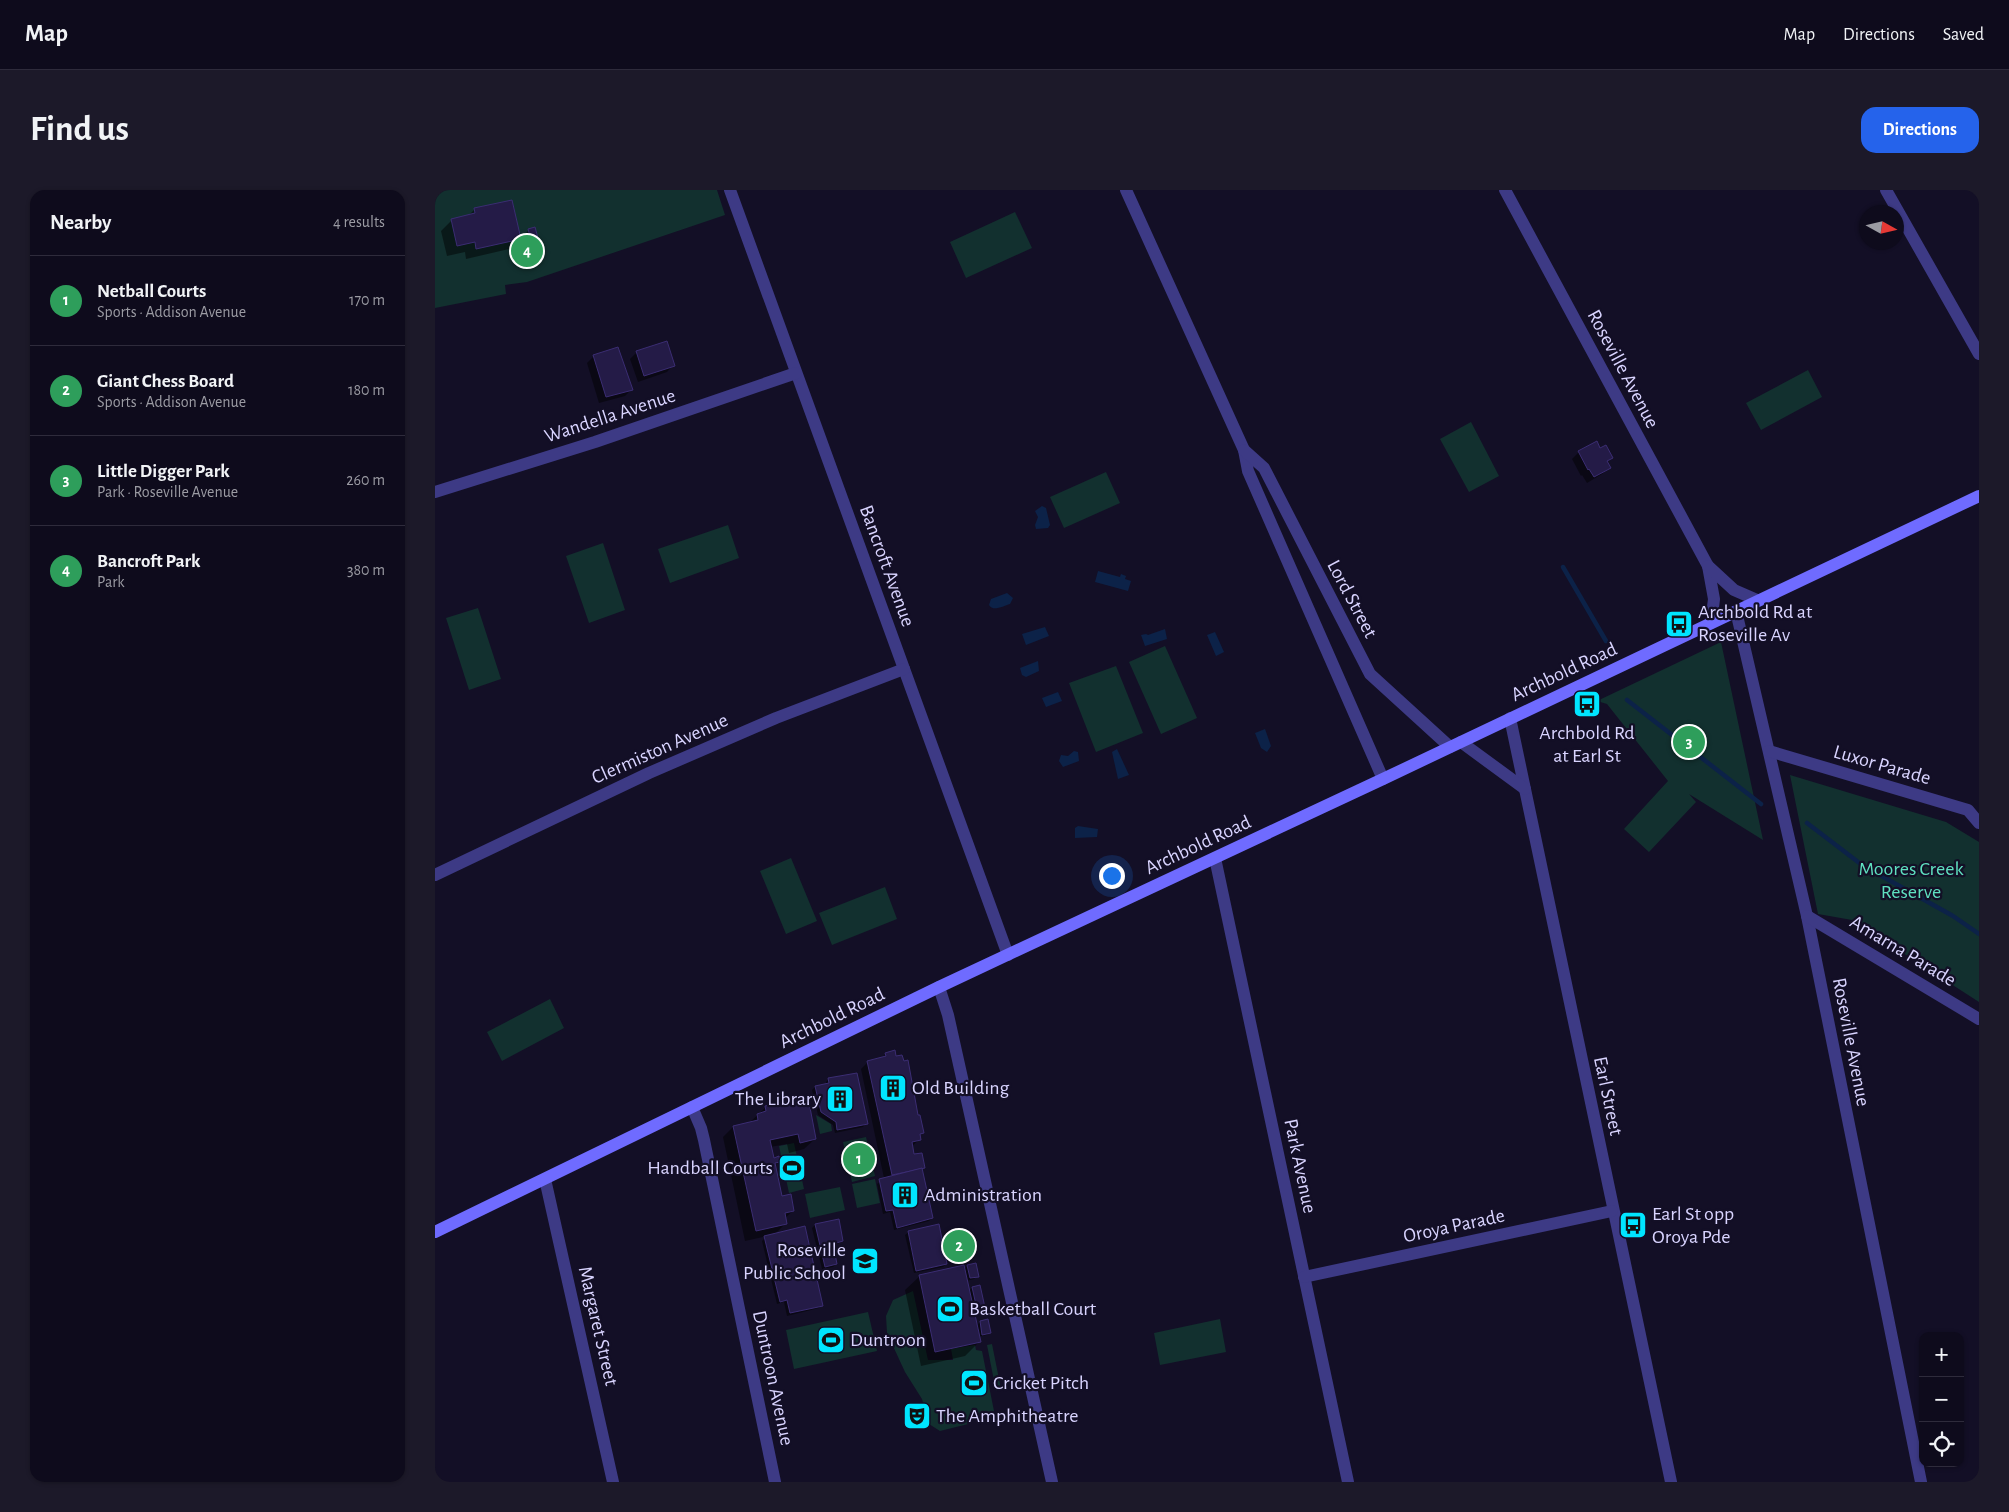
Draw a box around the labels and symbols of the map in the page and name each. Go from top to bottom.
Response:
north arrow [1859,205,1904,250]
pin: 4 [511,232,543,270]
street label: Roseville Avenue [1583,307,1663,431]
street label: Wandella Avenue [542,385,678,447]
street label: Bancroft Avenue [856,503,918,629]
street label: Lord Street [1323,557,1381,642]
place label: Archbold Rd at Roseville Av [1698,602,1813,645]
bus stop icon: Archbold Rd at Roseville Av [1664,609,1694,639]
street label: Archbold Road [1508,639,1620,705]
bus stop icon: Archbold Rd at Earl St [1572,689,1602,719]
street label: Clermiston Avenue [589,710,731,788]
place label: Archbold Rd at Earl St [1539,723,1635,766]
pin: 3 [1673,723,1705,761]
street label: Luxor Parade [1831,742,1933,788]
street label: Archbold Road [1142,812,1254,878]
park label: Moores Creek Reserve [1858,859,1964,902]
your location [1099,863,1125,889]
street label: Amarna Parade [1847,912,1959,990]
street label: Roseville Avenue [1829,976,1873,1108]
street label: Archbold Road [776,984,888,1052]
street label: Earl Street [1590,1055,1626,1138]
building icon: Old Building [878,1073,908,1103]
place label: Old Building [912,1078,1010,1098]
building icon: The Library [825,1084,855,1114]
place label: The Library [735,1089,821,1109]
street label: Park Avenue [1280,1117,1320,1215]
pin: 1 [843,1140,875,1178]
sports icon: Handball Courts [777,1153,807,1183]
place label: Handball Courts [647,1158,773,1178]
building icon: Administration [890,1180,920,1210]
place label: Administration [924,1185,1042,1205]
place label: Earl St opp Oroya Pde [1652,1204,1734,1247]
street label: Oroya Parade [1401,1205,1507,1247]
bus stop icon: Earl St opp Oroya Pde [1618,1210,1648,1240]
pin: 2 [943,1227,975,1265]
place label: Roseville Public School [743,1240,846,1283]
school or university icon: Roseville Public School [850,1246,880,1276]
street label: Margaret Street [575,1264,622,1388]
sports icon: Basketball Court [935,1294,965,1324]
place label: Basketball Court [969,1299,1097,1319]
street label: Duntroon Avenue [749,1309,797,1447]
sports icon: Duntroon [816,1325,846,1355]
place label: Duntroon [850,1330,926,1350]
sports icon: Cricket Pitch [959,1368,989,1398]
place label: Cricket Pitch [993,1373,1089,1393]
theatre icon: The Amphitheatre [902,1401,932,1431]
place label: The Amphitheatre [936,1406,1079,1426]

